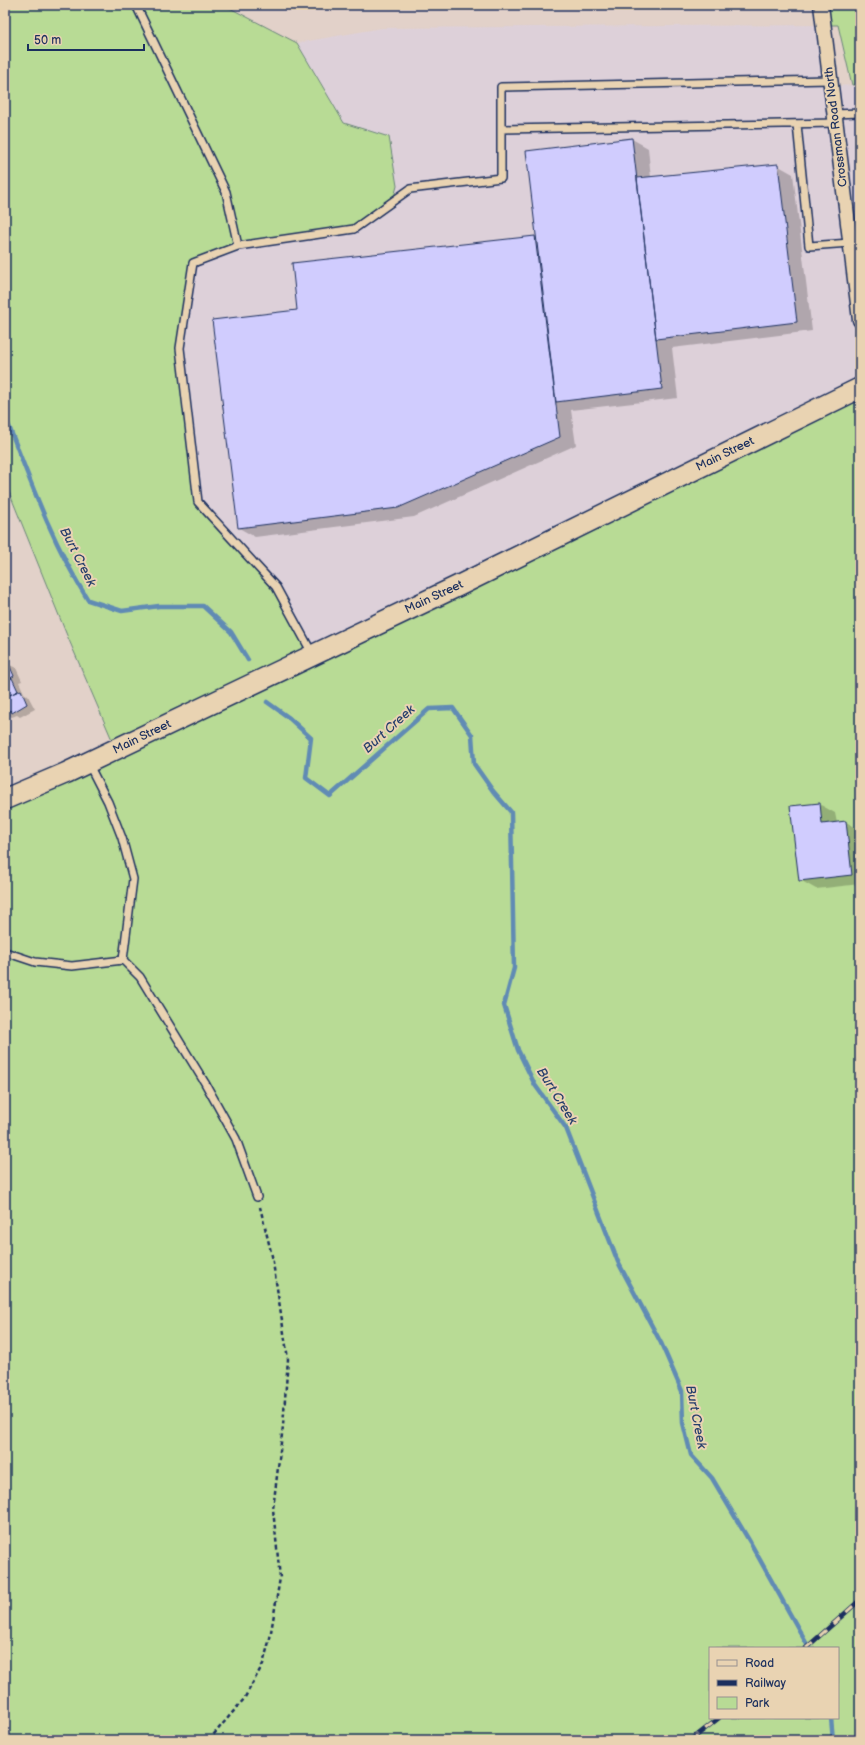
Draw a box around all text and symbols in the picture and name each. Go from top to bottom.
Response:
scale bar [28,26,144,52]
text: 50 m [34,33,61,48]
street label: Crossman Road North [821,66,851,188]
street label: Main Street [694,433,757,474]
water label: Burt Creek [56,525,100,590]
street label: Main Street [402,577,466,617]
water label: Burt Creek [360,701,419,756]
street label: Main Street [111,716,174,757]
water label: Burt Creek [533,1065,581,1128]
water label: Burt Creek [682,1384,710,1451]
legend [709,1647,839,1719]
text: Road [745,1656,774,1671]
text: Railway [745,1676,787,1691]
text: Park [745,1696,769,1711]

